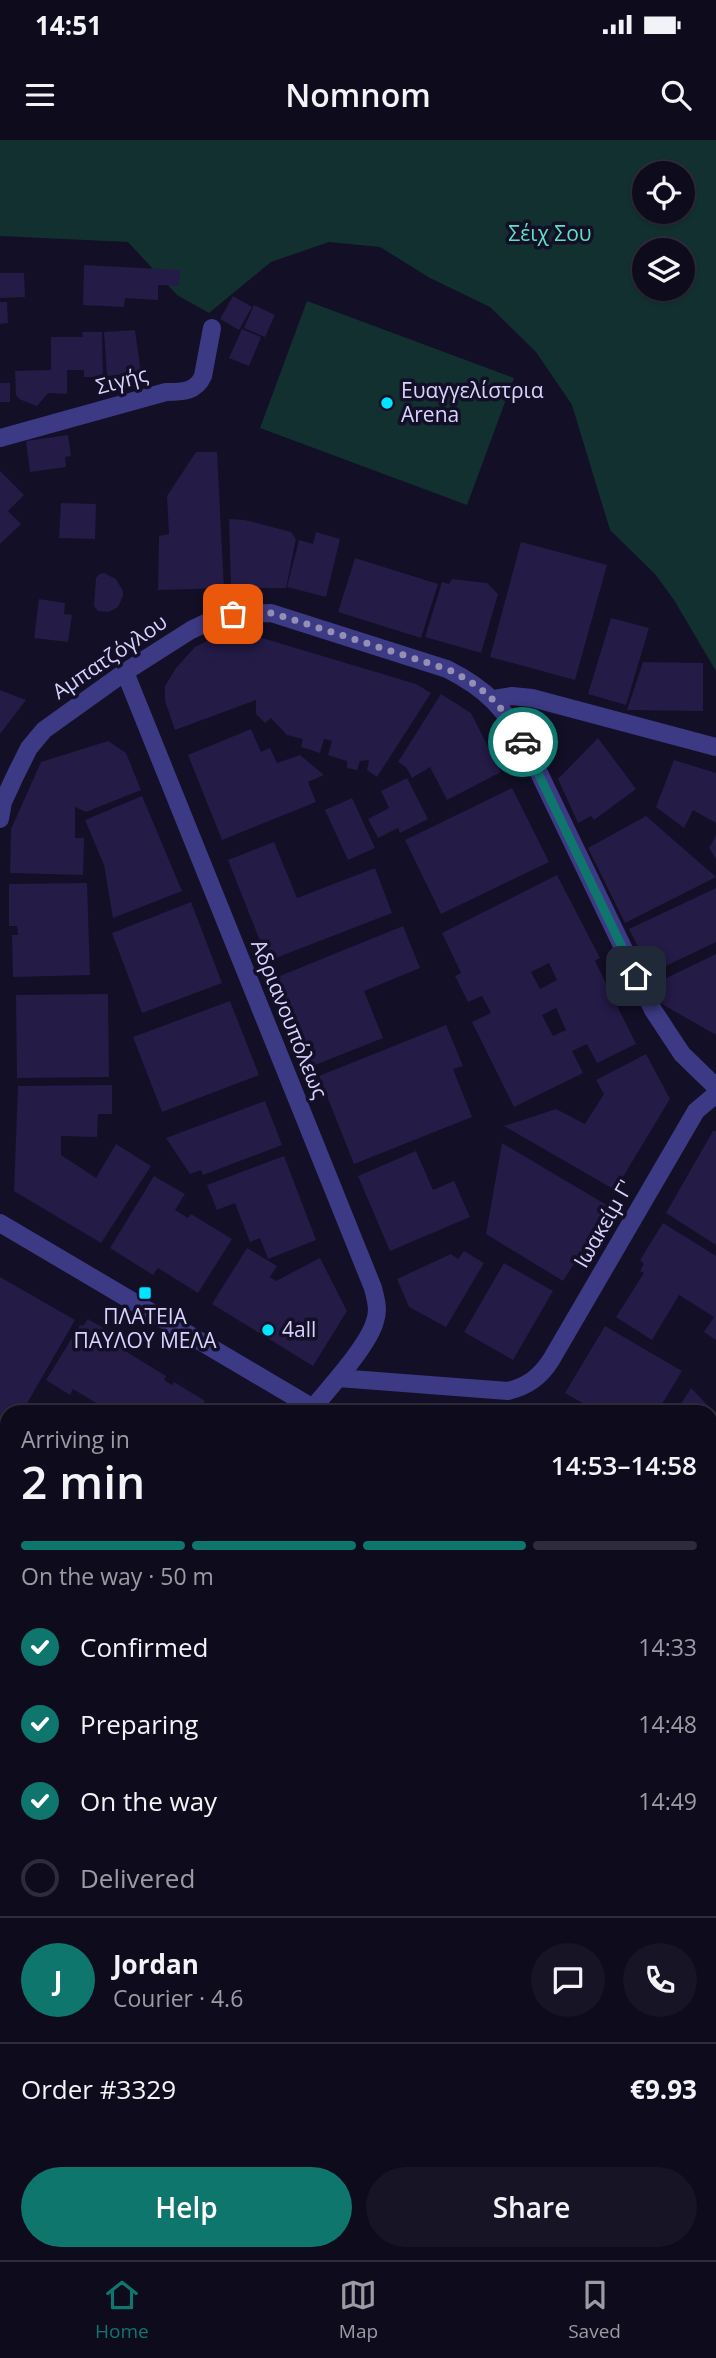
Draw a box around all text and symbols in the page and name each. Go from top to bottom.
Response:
text: 14:51 [35,7,102,43]
text: Nomnom [285,73,431,116]
icon: menu [21,76,59,114]
icon: search [657,76,695,114]
map controls [632,161,695,301]
button: locate [632,161,695,224]
park label: Σέιχ Σου [508,219,592,247]
button: layers [632,238,695,301]
street label: Σιγής [93,360,151,400]
place label: Ευαγγελίστρια Arena [401,376,544,428]
marker: Ευαγγελίστρια Arena [379,395,395,411]
pin [203,584,263,644]
icon: bag [214,595,252,633]
street label: Αμπατζόγλου [47,607,172,705]
courier [488,707,558,777]
icon: car [504,723,542,761]
street label: Αδριανουπόλεως [245,935,335,1102]
pin [606,946,666,1006]
icon: home [617,957,655,995]
street label: Ιωακείμ Γ' [567,1174,640,1273]
marker: ΠΛΑΤΕΙΑ ΠΑΥΛΟΥ ΜΕΛΑ [137,1285,153,1301]
place label: ΠΛΑΤΕΙΑ ΠΑΥΛΟΥ ΜΕΛΑ [73,1302,217,1354]
place label: 4all [282,1315,316,1343]
marker: 4all [260,1322,276,1338]
text: Arriving in [21,1423,130,1455]
text: 14:53–14:58 [551,1447,697,1483]
text: 2 min [21,1450,145,1512]
text: On the way · 50 m [21,1560,214,1592]
icon: check [21,1628,59,1666]
text: Confirmed [80,1629,208,1665]
text: 14:33 [638,1631,697,1663]
icon: check [21,1705,59,1743]
text: Preparing [80,1706,198,1742]
text: 14:48 [638,1708,697,1740]
icon: check [21,1782,59,1820]
text: On the way [80,1783,217,1819]
text: 14:49 [638,1785,697,1817]
text: Delivered [80,1860,195,1896]
button: chat [531,1943,605,2017]
button: phone [623,1943,697,2017]
text: Jordan [113,1946,199,1982]
text: J [54,1962,62,1998]
text: Courier · 4.6 [113,1982,243,2014]
text: Order #3329 [21,2071,176,2107]
text: €9.93 [630,2071,697,2107]
button: Help [21,2167,352,2247]
button: Share [366,2167,697,2247]
tab: Home [95,2276,149,2344]
tab: Map [339,2276,378,2344]
tab: Saved [568,2276,621,2344]

